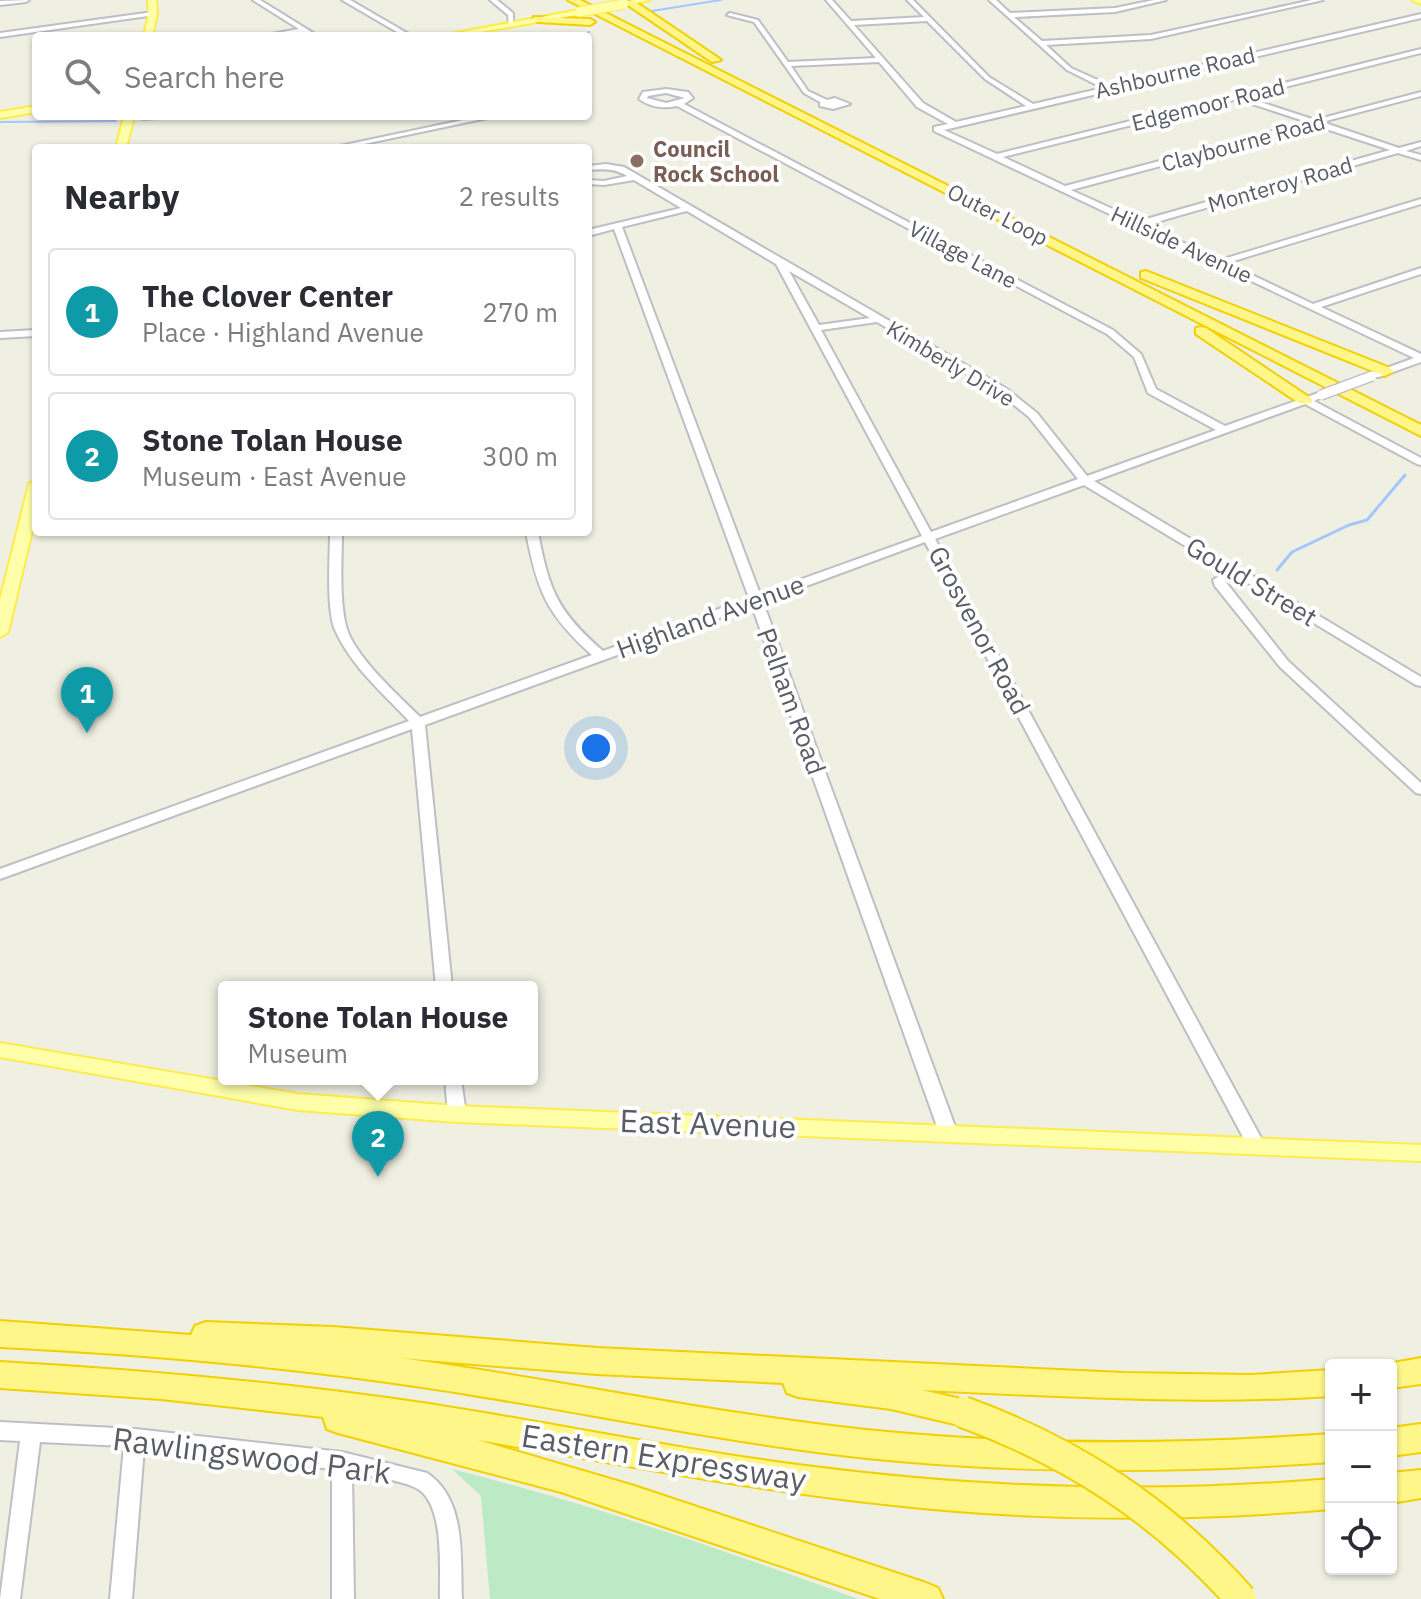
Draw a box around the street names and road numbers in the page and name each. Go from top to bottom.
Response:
street label: Ashbourne Road [1092,40,1258,104]
street label: Edgemoor Road [1129,71,1287,137]
street label: Claybourne Road [1158,106,1328,178]
street label: Monteroy Road [1204,149,1356,219]
street label: Outer Loop [943,176,1053,252]
street label: Hillside Avenue [1107,199,1257,289]
street label: Village Lane [904,213,1022,295]
street label: Kimberly Drive [882,313,1020,413]
street label: Gould Street [1180,529,1324,633]
street label: Grosvenor Road [921,540,1039,720]
street label: Highland Avenue [612,566,808,666]
street label: Pelham Road [750,623,834,779]
street label: East Avenue [619,1099,797,1147]
street label: Eastern Expressway [519,1414,809,1500]
street label: Rawlingswood Park [111,1417,394,1493]

